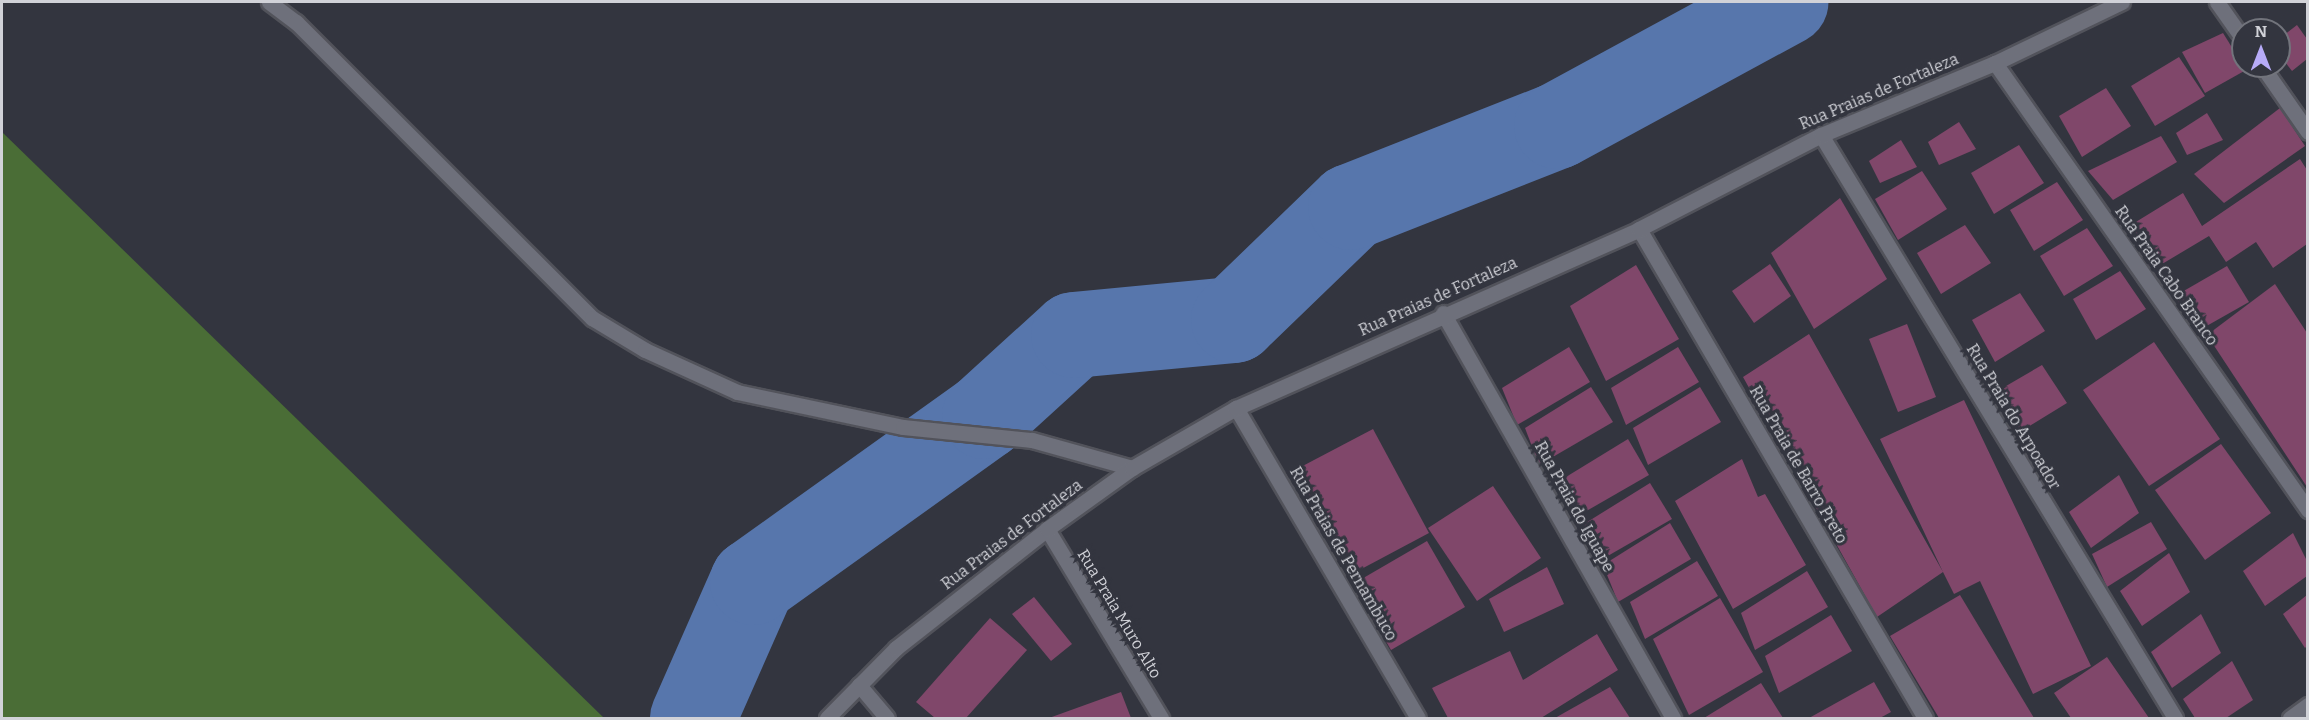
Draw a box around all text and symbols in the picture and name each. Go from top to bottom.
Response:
north arrow [2231,18,2291,78]
text: N [2255,22,2267,41]
street label: Rua Praias de Fortaleza [1796,50,1962,134]
street label: Rua Praia Cabo Branco [2110,202,2222,350]
street label: Rua Praias de Fortaleza [1356,253,1520,341]
street label: Rua Praia do Arpoador [1962,341,2064,493]
street label: Rua Praia de Barro Preto [1745,383,1851,547]
street label: Rua Praia do Iguape [1530,438,1618,576]
street label: Rua Praias de Pernambuco [1285,464,1401,644]
street label: Rua Praias de Fortaleza [938,476,1086,594]
street label: Rua Praia Muro Alto [1073,546,1165,682]

